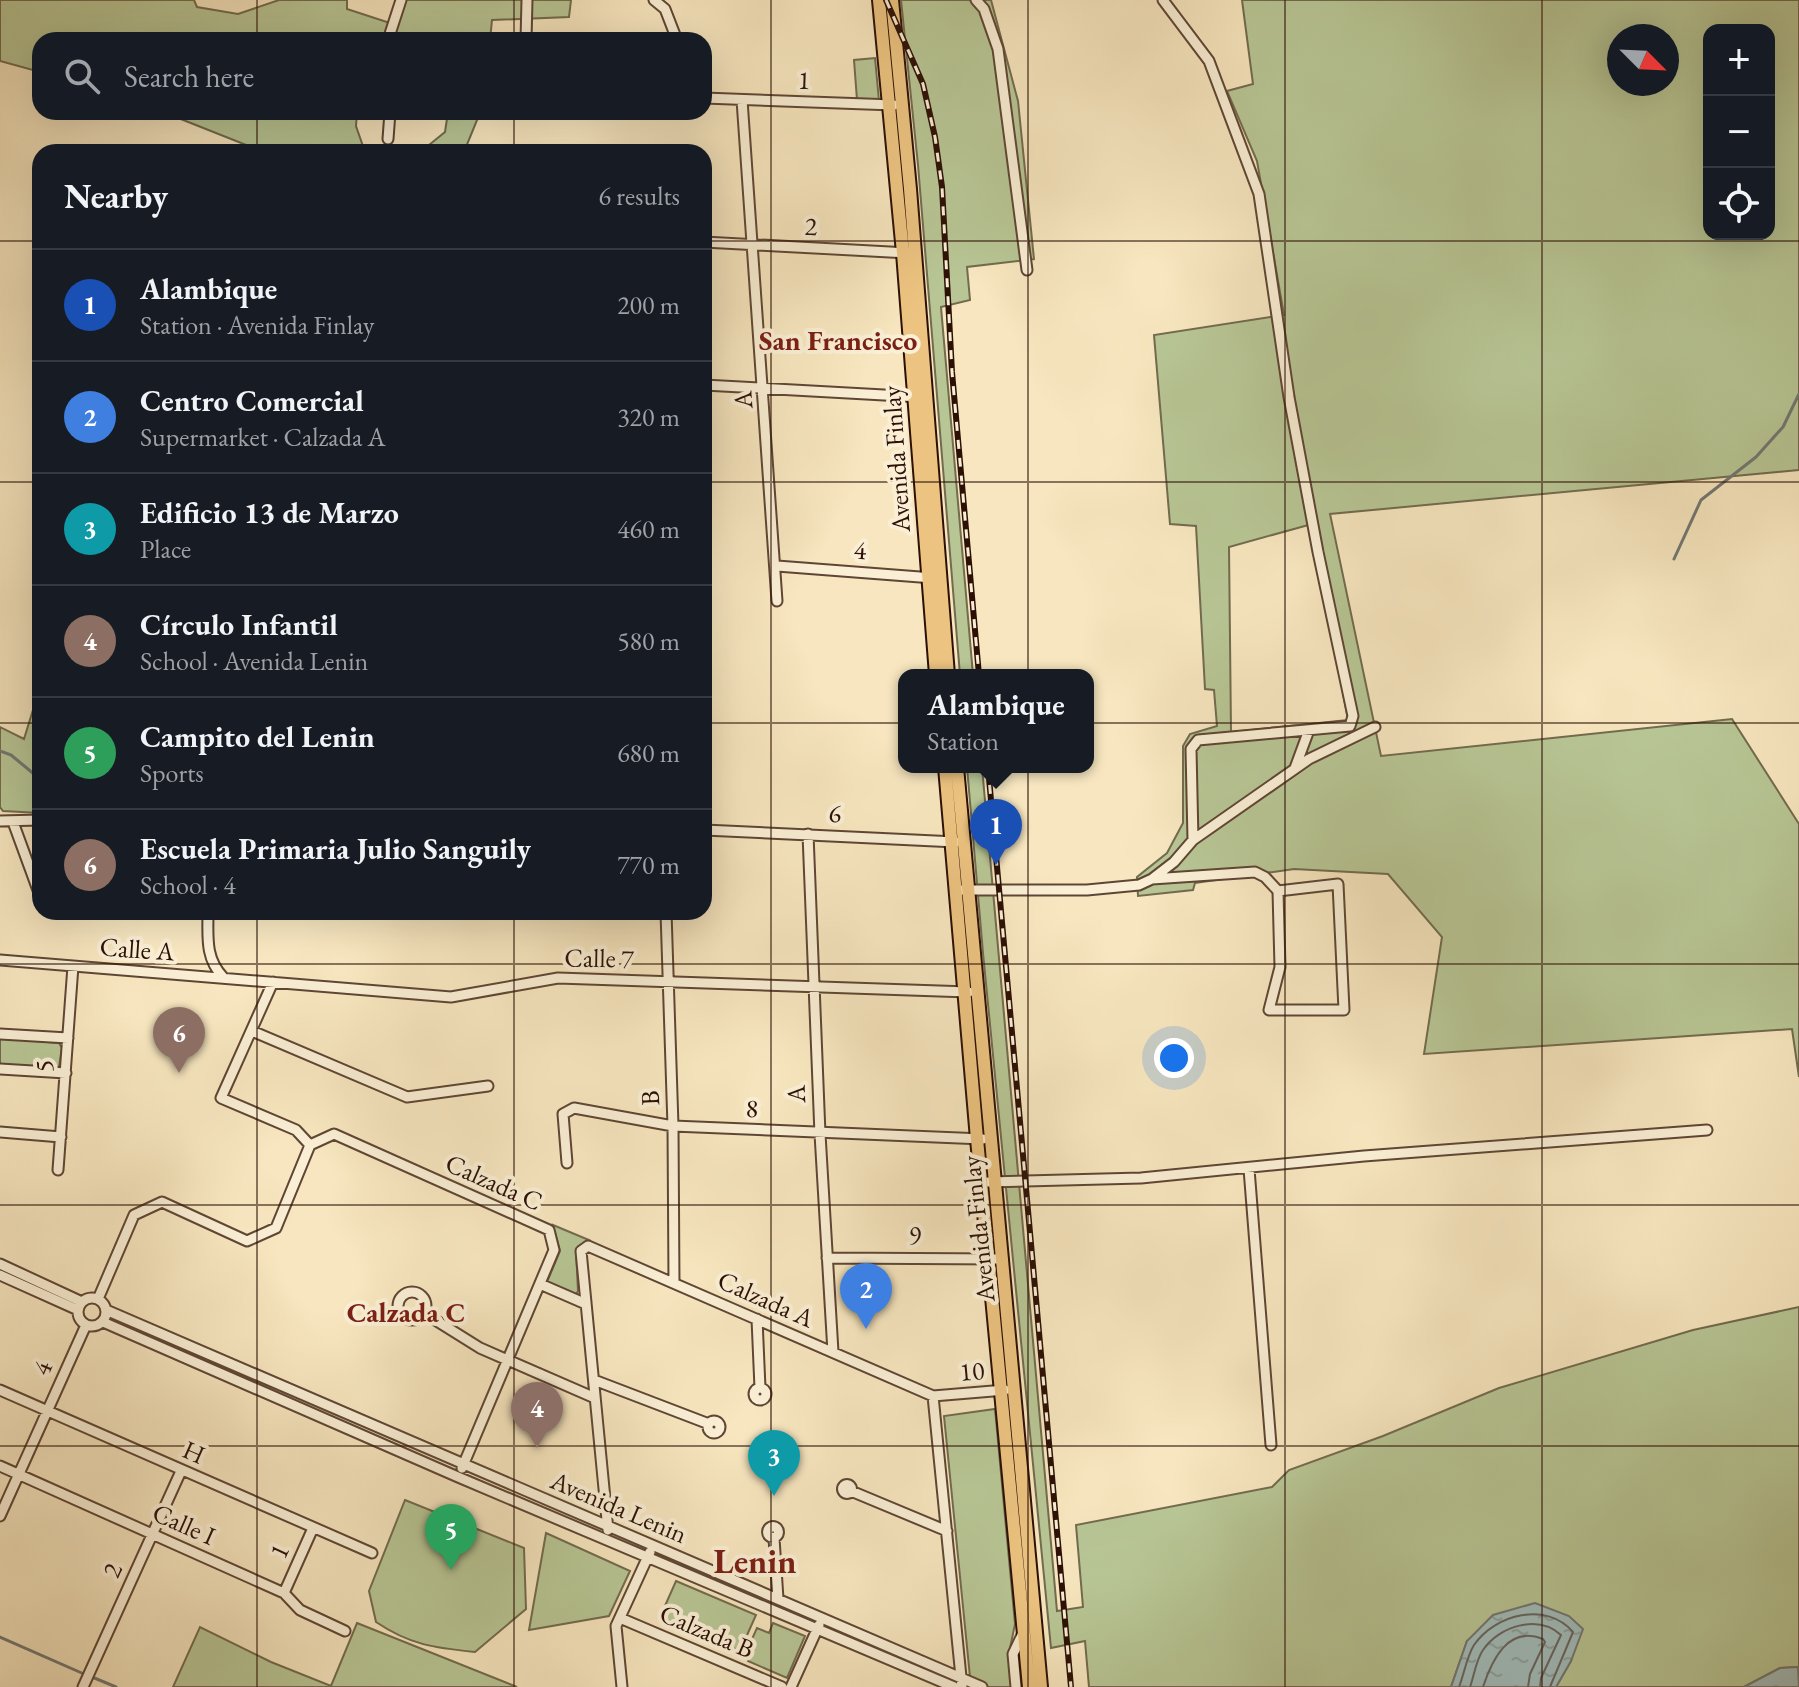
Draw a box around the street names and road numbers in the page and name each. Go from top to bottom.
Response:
street label: 1 [797,63,811,97]
street label: 2 [804,209,819,243]
street label: Avenida Finlay [874,384,918,535]
street label: A [725,389,761,411]
street label: 4 [853,533,868,567]
street label: 6 [828,796,842,830]
street label: Calle A [99,929,176,969]
street label: Calle 7 [564,940,634,976]
street label: 5 [27,1059,61,1073]
street label: A [779,1083,813,1105]
street label: B [633,1090,667,1106]
street label: 8 [745,1091,759,1125]
street label: Calzada C [440,1146,548,1218]
street label: Avenida Finlay [953,1154,1003,1305]
street label: 9 [909,1219,922,1253]
street label: Calzada A [713,1263,820,1336]
street label: 10 [958,1353,986,1389]
street label: 4 [24,1355,60,1381]
street label: H [177,1432,211,1472]
street label: Avenida Lenin [545,1463,693,1551]
street label: Calle I [147,1495,221,1553]
street label: 1 [261,1538,297,1564]
street label: 2 [94,1557,130,1583]
street label: Calzada B [655,1596,759,1666]

